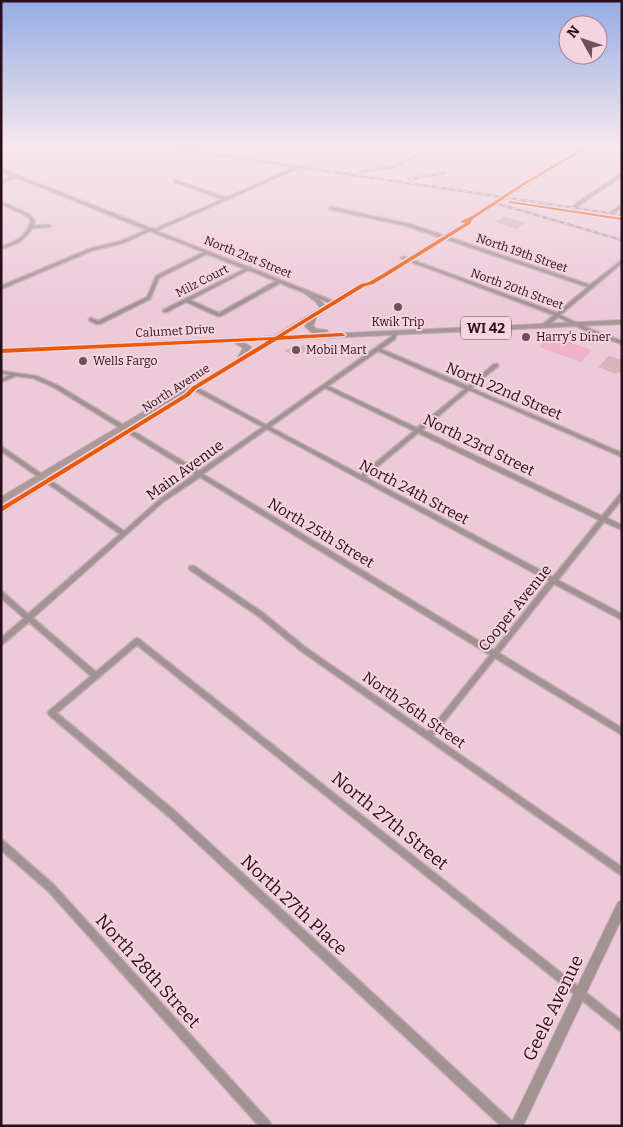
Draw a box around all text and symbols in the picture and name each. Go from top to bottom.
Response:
north arrow [558,15,608,65]
text: N [563,22,584,42]
street label: North 19th Street [475,231,570,275]
street label: North 21st Street [202,233,295,281]
street label: Milz Court [173,261,231,300]
street label: North 20th Street [469,266,566,313]
marker: Kwik Trip [392,301,404,313]
place label: Kwik Trip [371,315,425,329]
road number: WI 42 [461,316,511,339]
street label: Calumet Drive [135,322,215,340]
place label: Harry's Diner [536,330,611,344]
marker: Harry's Diner [520,331,532,343]
place label: Mobil Mart [306,343,367,357]
marker: Mobil Mart [290,344,302,356]
place label: Wells Fargo [93,354,158,368]
marker: Wells Fargo [77,355,89,367]
street label: North 22nd Street [443,358,565,424]
street label: North Avenue [140,361,212,415]
street label: North 23rd Street [420,410,538,480]
street label: Main Avenue [143,436,227,504]
street label: North 24th Street [356,456,472,529]
street label: North 25th Street [265,494,378,572]
street label: Cooper Avenue [475,561,555,655]
street label: North 26th Street [359,668,469,753]
street label: North 27th Street [327,767,453,875]
street label: North 27th Place [236,850,352,960]
street label: North 28th Street [91,909,205,1033]
street label: Geele Avenue [518,952,588,1064]

